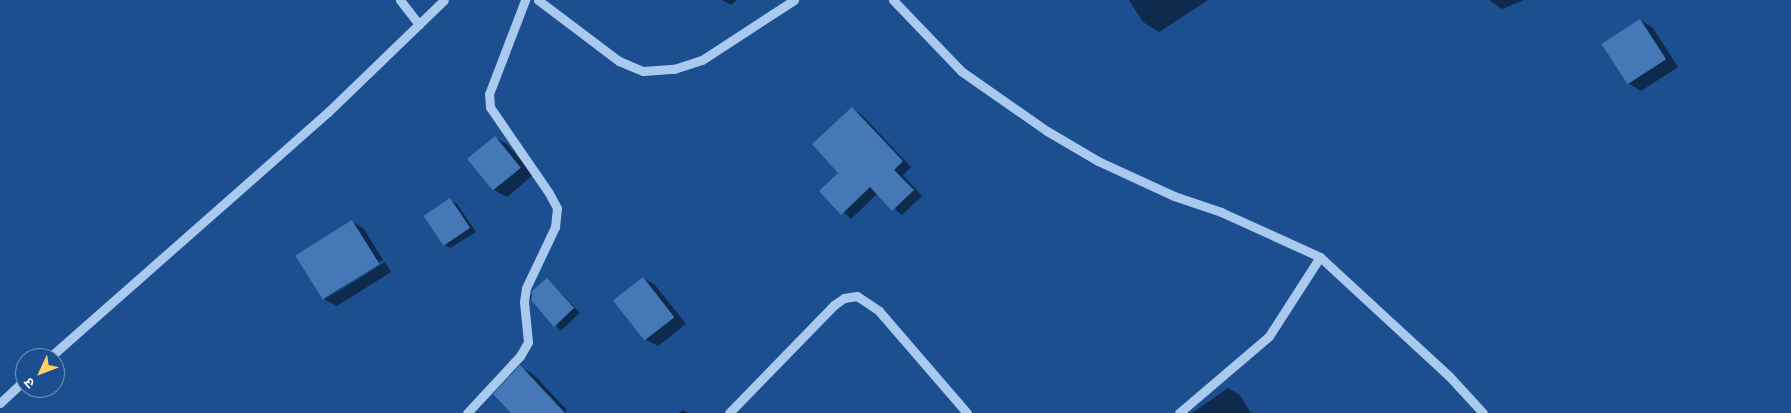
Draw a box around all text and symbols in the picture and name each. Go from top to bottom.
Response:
north arrow [15,348,65,398]
text: उ [20,374,38,392]

